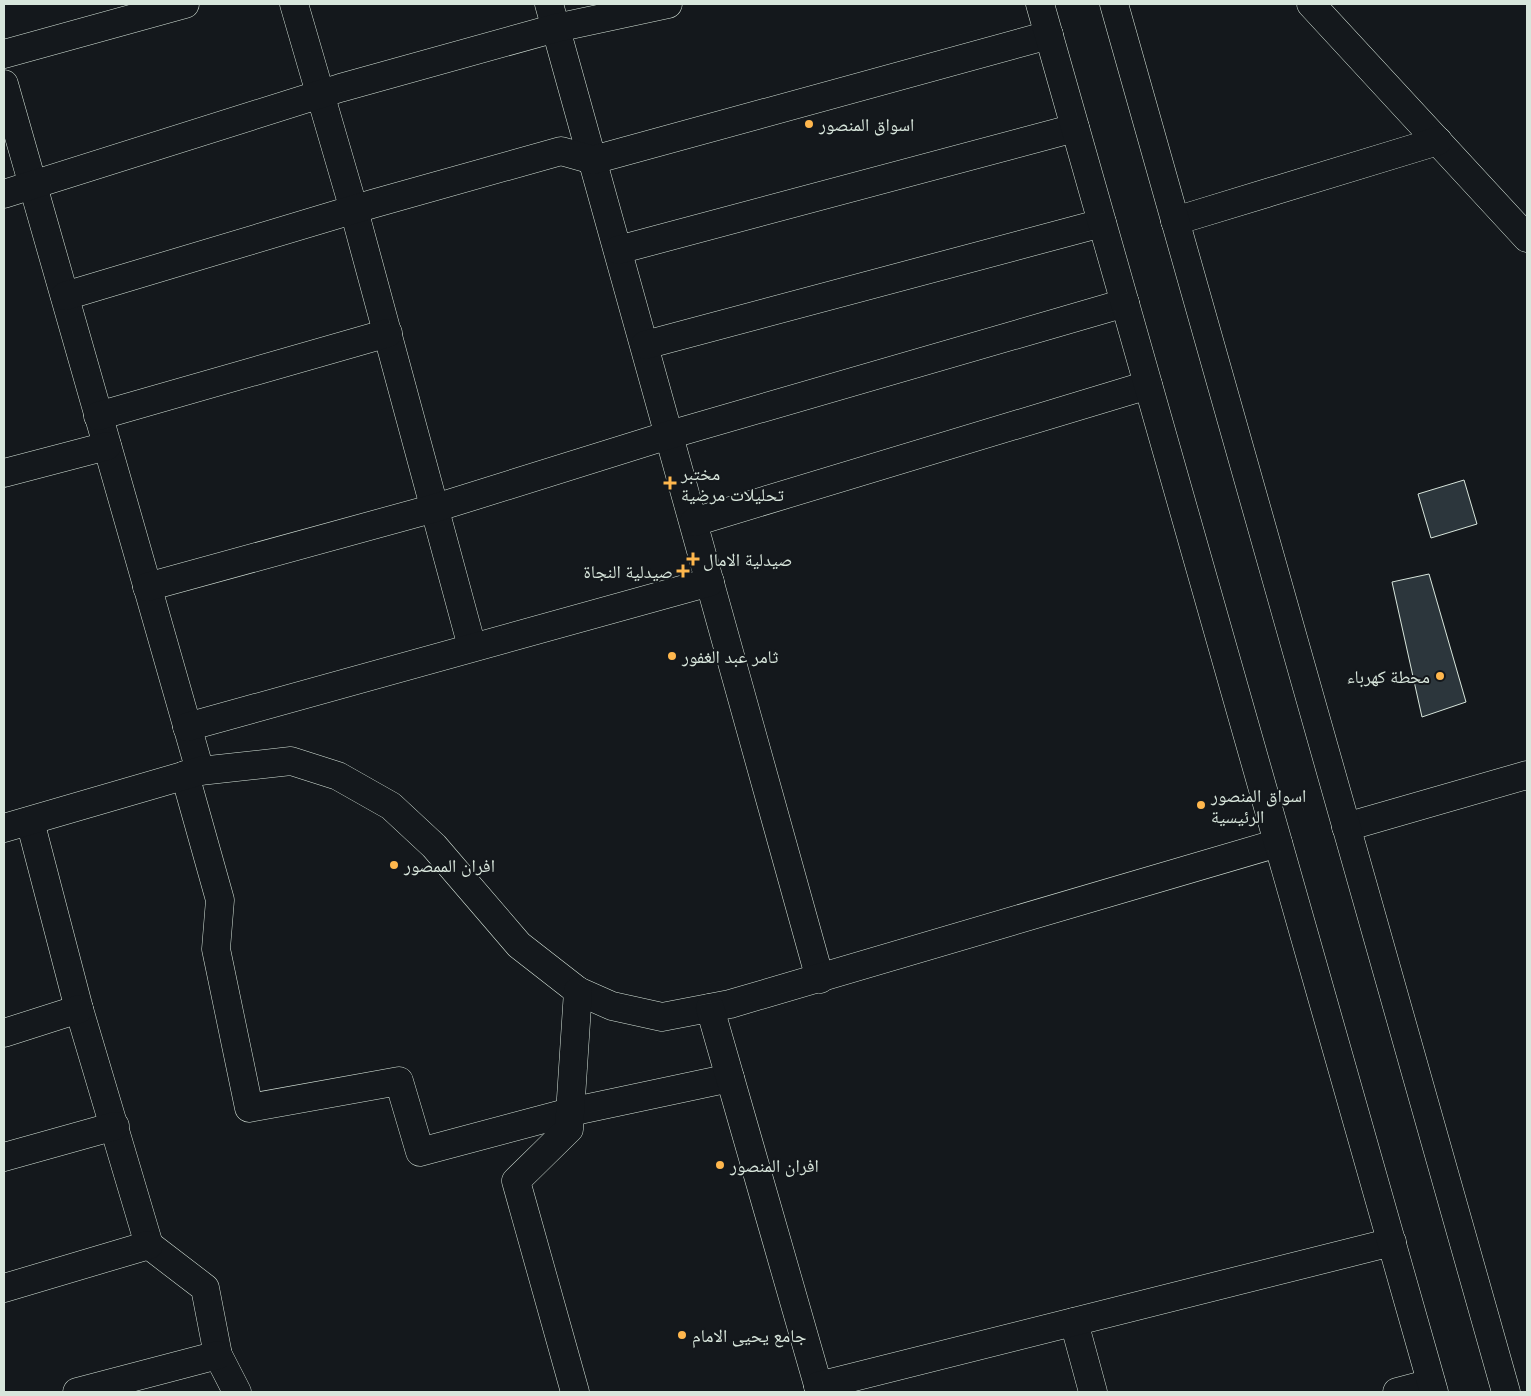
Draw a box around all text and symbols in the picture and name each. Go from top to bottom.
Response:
place label: اسواق المنصور [818,112,914,136]
marker: اسواق المنصور [803,118,815,130]
place label: مختبر تحليلات مرضية [680,461,784,506]
marker: مختبر تحليلات مرضية [663,476,677,490]
place label: صيدلية الامال [703,547,792,571]
marker: صيدلية الامال [687,553,699,565]
place label: صيدلية النجاة [583,559,673,583]
marker: صيدلية النجاة [677,565,689,577]
place label: ثامر عبد الغفور [681,644,778,668]
marker: ثامر عبد الغفور [666,650,678,662]
place label: محطة كهرباء [1347,664,1430,688]
marker: محطة كهرباء [1434,670,1446,682]
place label: اسواق المنصور الرئيسية [1210,783,1306,828]
marker: اسواق المنصور الرئيسية [1195,799,1207,811]
place label: افران الممصور [403,853,495,877]
marker: افران الممصور [388,859,400,871]
place label: افران المنصور [729,1153,819,1177]
marker: افران المنصور [714,1159,726,1171]
place label: جامع يحيى الامام [692,1323,806,1348]
marker: جامع يحيى الامام [676,1329,688,1341]

